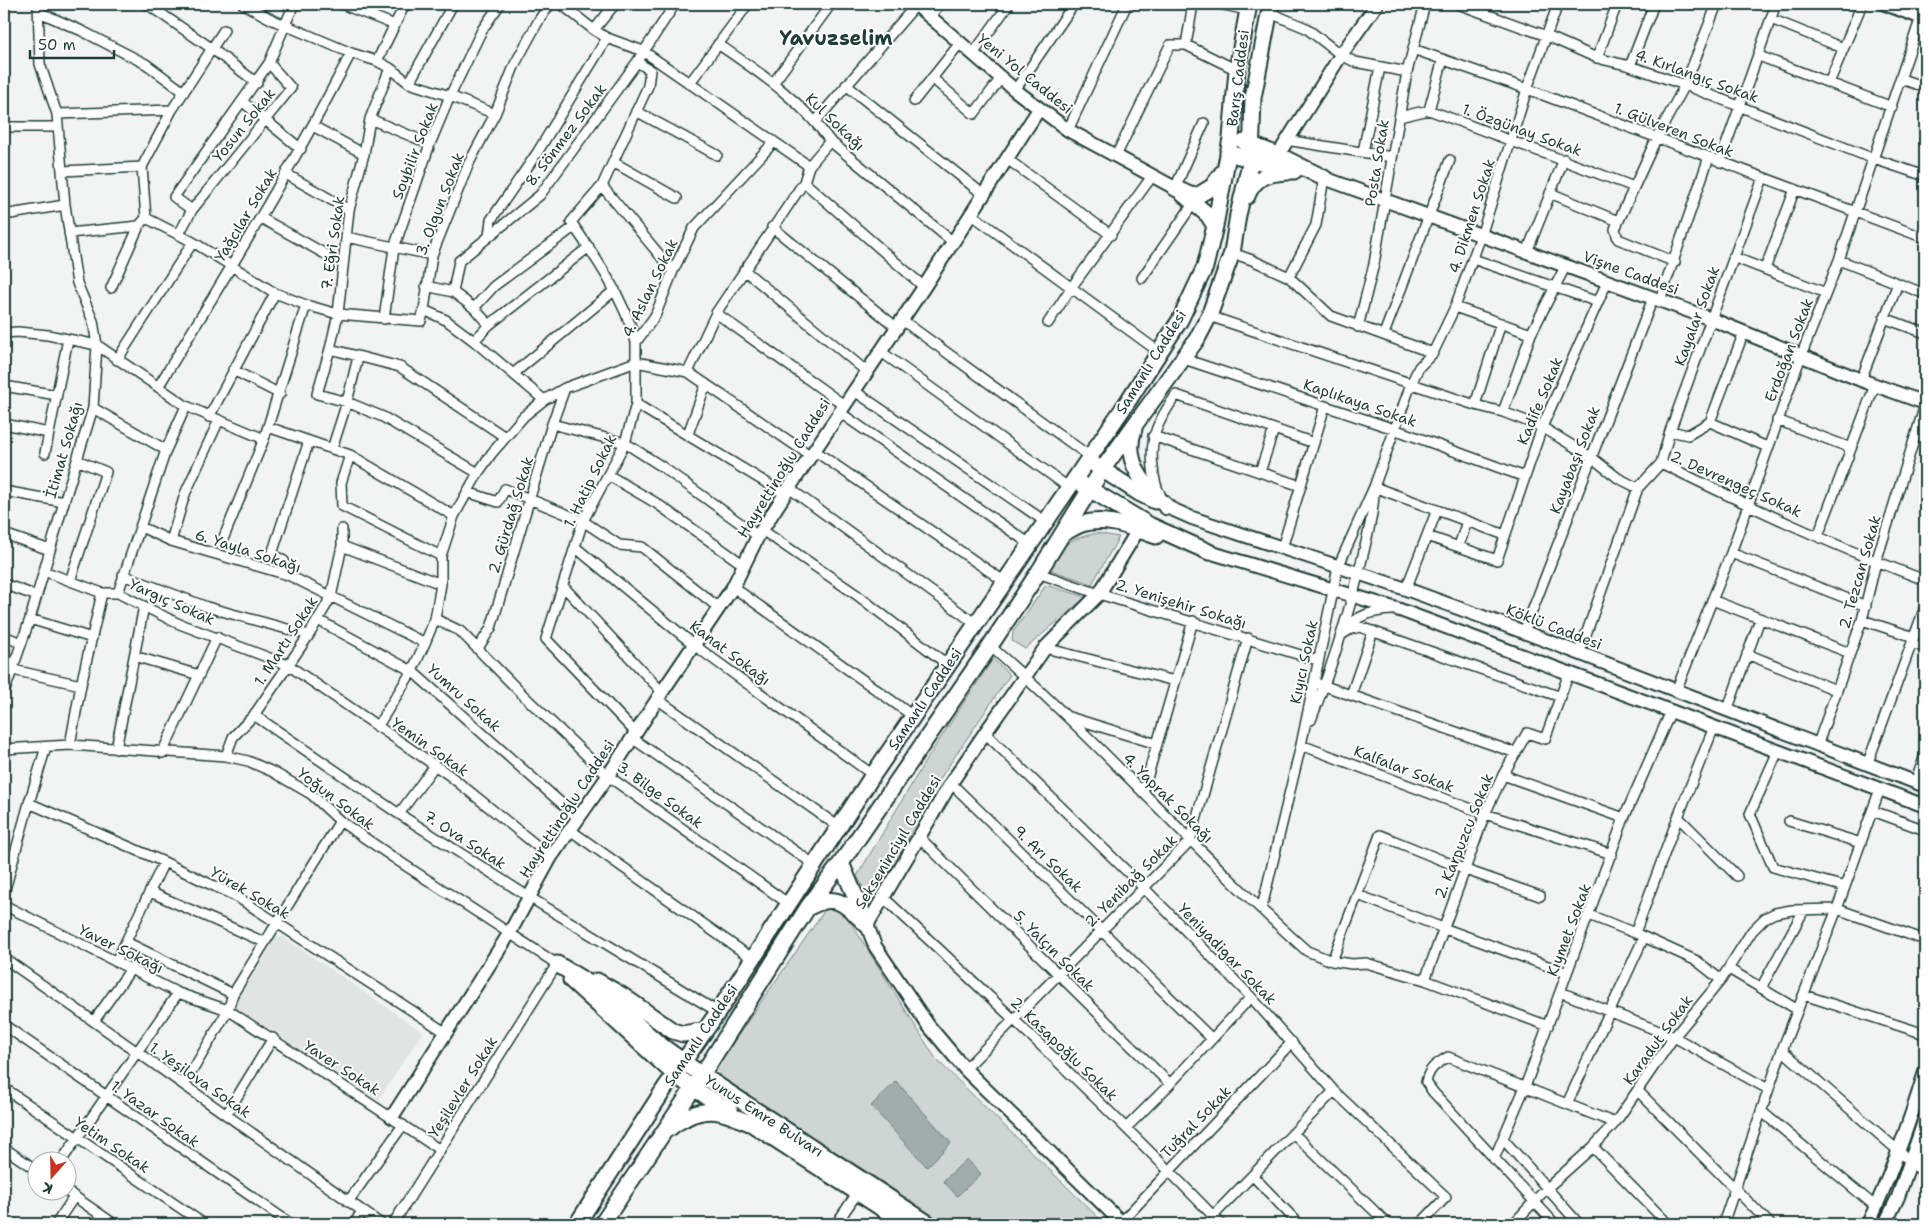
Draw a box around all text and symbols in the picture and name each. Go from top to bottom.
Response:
district label: Yavuzselim [780,25,892,51]
scale bar [30,28,114,60]
street label: Barış Caddesi [1222,28,1254,128]
street label: Yeni Yol Caddesi [973,29,1077,119]
text: 50 m [38,35,76,55]
street label: 4. Kırlangıç Sokak [1632,44,1762,108]
street label: 8. Sönmez Sokak [521,80,611,190]
street label: Yosun Sokak [208,84,280,166]
street label: Kul Sokağı [801,89,869,155]
street label: 1. Gülveren Sokak [1611,98,1737,162]
street label: 1. Özgünay Sokak [1459,99,1585,161]
street label: Soybilir Sokak [387,100,443,202]
street label: Posta Sokak [1360,118,1394,208]
street label: 3. Olgun Sokak [411,149,469,259]
street label: 4. Dikmen Sokak [1444,156,1500,276]
street label: Yağcılar Sokak [210,164,282,266]
street label: 7. Eğri Sokak [316,195,350,291]
street label: 4. Aslan Sokak [617,235,683,341]
street label: Vişne Caddesi [1580,246,1682,300]
street label: Kayalar Sokak [1670,263,1724,369]
street label: Erdoğan Sokak [1760,295,1818,405]
street label: Samanlı Caddesi [1111,306,1191,418]
street label: Kadife Sokak [1512,354,1568,448]
street label: Kaplıkaya Sokak [1301,374,1419,432]
street label: Hayrettinoğlu Caddesi [733,394,835,542]
street label: İtimat Sokağı [41,399,87,501]
street label: Kayabaşı Sokak [1545,403,1605,517]
street label: 1. Hatip Sokak [559,431,621,531]
street label: 2. Devrengeç Sokak [1667,446,1805,522]
street label: 2. Gürdağ Sokak [484,454,538,576]
street label: 2. Tezcan Sokak [1834,513,1886,631]
street label: 6. Yayla Sokağı [192,524,304,578]
street label: Yargıç Sokak [126,574,218,630]
street label: 2. Yenişehir Sokağı [1113,575,1249,633]
street label: 1. Martı Sokak [250,592,322,690]
street label: Köklü Caddesi [1503,600,1605,654]
street label: Kanat Sokağı [686,616,774,690]
street label: Kıyıcı Sokak [1285,618,1323,706]
street label: Samanlı Caddesi [883,644,967,754]
street label: Yumru Sokak [423,660,505,736]
street label: Yemin Sokak [387,713,473,781]
street label: Hayrettinoğlu Caddesi [515,736,619,882]
street label: Kalfalar Sokak [1351,741,1457,797]
street label: 4. Yaprak Sokağı [1118,748,1218,848]
street label: 3. Bilge Sokak [613,757,707,833]
street label: Yoğun Sokak [293,763,379,835]
street label: 2. Karpuzcu Sokak [1430,770,1498,902]
street label: Sekseninciyıl Caddesi [850,771,946,913]
street label: 7. Ova Sokak [420,806,510,874]
street label: 9. Arı Sokak [1009,821,1087,897]
street label: 2. Yenibağ Sokak [1080,830,1182,932]
street label: Yürek Sokak [207,862,293,924]
street label: Kıymet Sokak [1542,881,1596,979]
street label: Yeniyadigar Sokak [1173,899,1281,1009]
street label: 5. Yalçın Sokak [1009,906,1099,996]
street label: Yaver Sokağı [75,920,167,978]
street label: Samanlı Caddesi [659,980,743,1090]
street label: Karadut Sokak [1619,991,1697,1089]
street label: 2. Kasapoğlu Sokak [1006,993,1122,1105]
street label: Yeşilevler Sokak [424,1033,502,1141]
street label: Yaver Sokak [300,1036,384,1100]
street label: 1. Yeşilova Sokak [145,1037,255,1123]
street label: Yunus Emre Bulvarı [701,1070,827,1162]
street label: 1. Yazar Sokak [107,1076,203,1152]
street label: Tuğral Sokak [1156,1081,1236,1163]
street label: Yetim Sokak [70,1112,154,1178]
north arrow [28,1150,78,1200]
text: K [40,1178,55,1198]

